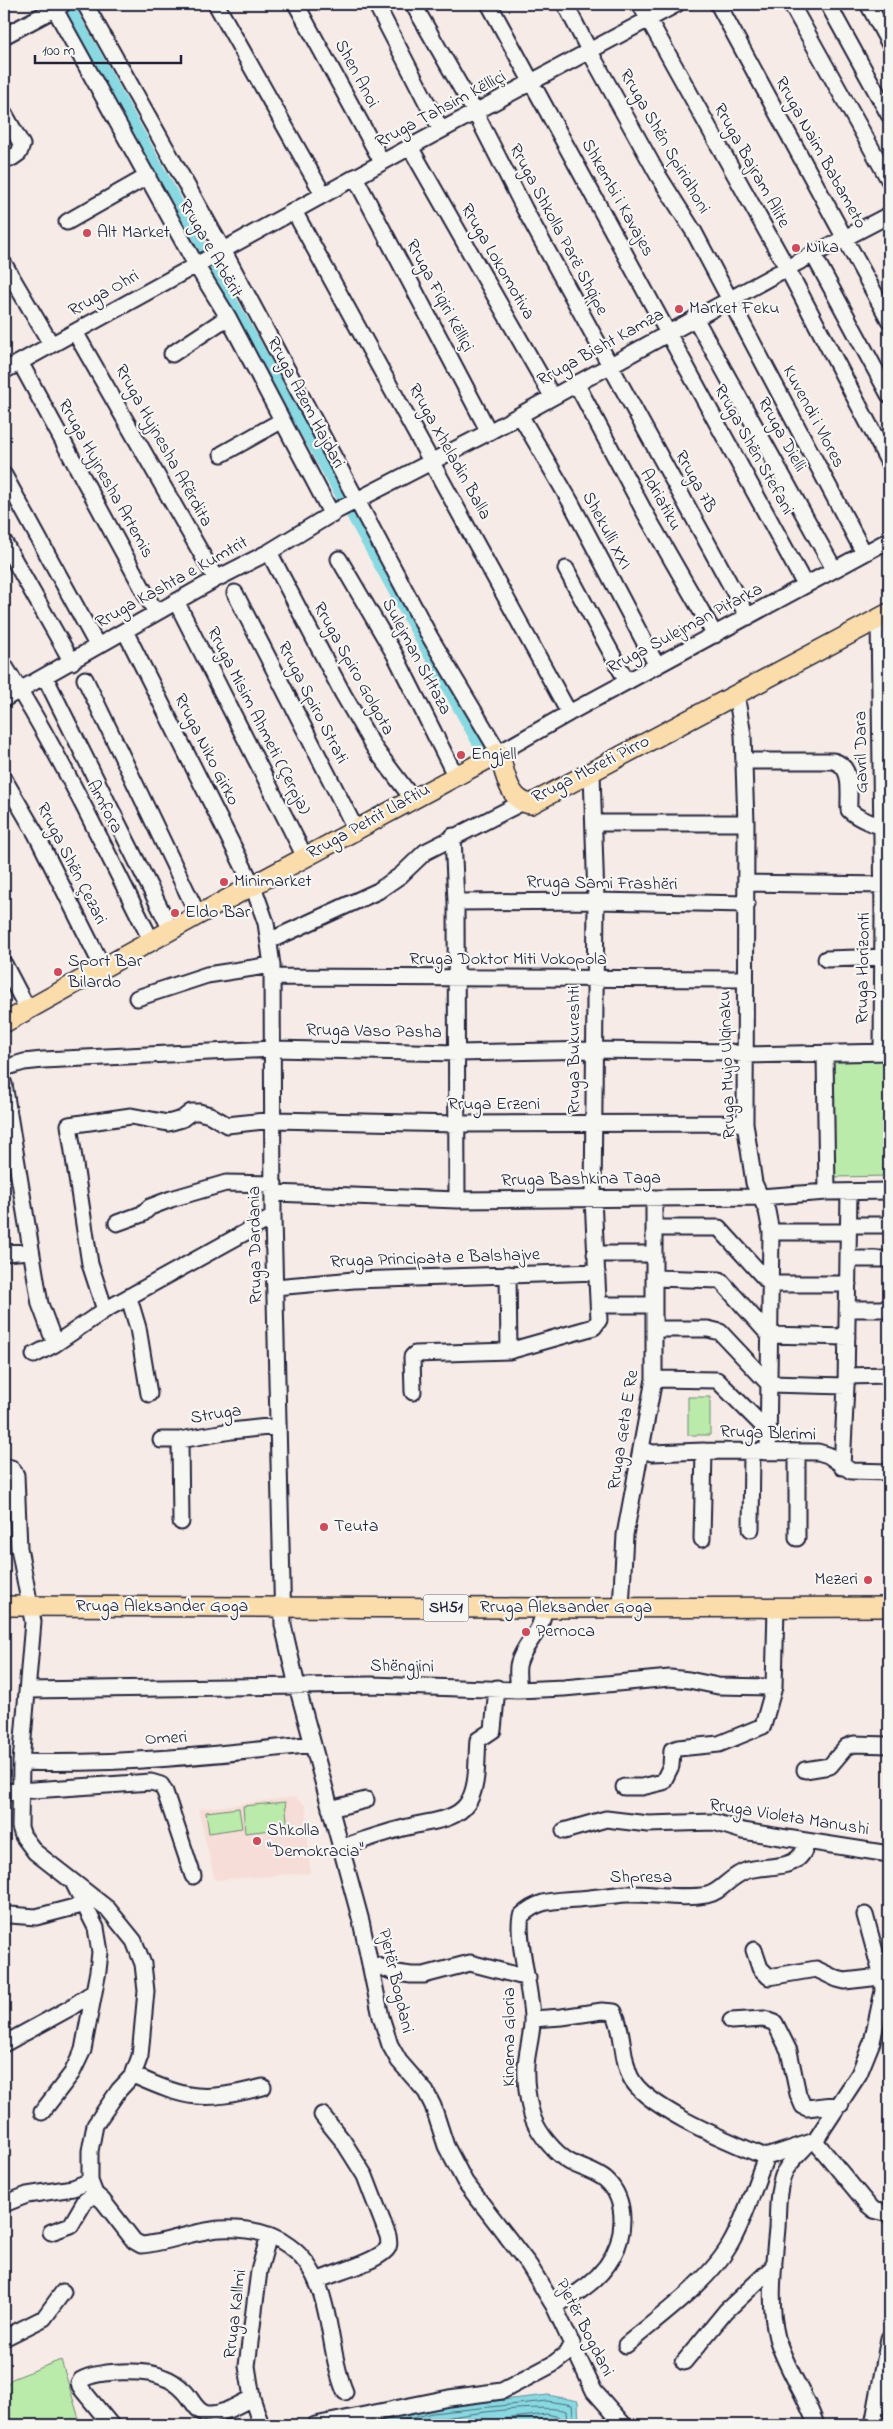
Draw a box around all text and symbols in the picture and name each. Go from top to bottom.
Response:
scale bar [35,32,181,64]
street label: Shen Anoi [327,35,385,113]
text: 100 m [42,40,75,62]
street label: Rruga Tahsim Këlliçi [371,65,512,156]
street label: Rruga Shën Spiridhoni [611,65,716,220]
street label: Rruga Naim Babameto [767,72,873,234]
street label: Rruga Bajram Alite [705,99,796,234]
street label: Shkembi i Kavajes [574,134,660,262]
street label: Rruga Shkolla Parë Shqipe [501,140,615,322]
street label: Rruga e Arbërit [170,195,249,304]
street label: Rruga Lokomotiva [452,199,541,325]
place label: Alt Market [97,220,170,246]
marker: Alt Market [81,227,93,239]
street label: Rruga Fiqiri Këlliçi [397,235,480,357]
place label: Nika [806,235,839,261]
marker: Nika [790,242,802,254]
street label: Rruga Ohri [64,264,145,325]
place label: Market Feku [689,296,780,322]
street label: Rruga Bisht Kamza [533,302,670,395]
marker: Market Feku [673,303,685,315]
street label: Rruga Azem Hajdari [258,333,351,474]
street label: Rruga Hyjnesha Afërdita [107,360,219,532]
street label: Kuvendi i Vlores [775,361,851,473]
street label: Rruga Xheladin Balla [400,379,497,525]
street label: Rruga Shën Stefani [705,380,800,520]
street label: Rruga Dielli [749,393,812,478]
street label: Rruga Hyjnesha Artemis [50,395,160,564]
street label: Rruga 7B [666,446,723,518]
street label: Adriatiku [632,464,688,536]
street label: Shekulli XXI [575,487,637,575]
street label: Rruga Kashta e Kumtrit [91,530,254,637]
street label: Rruga Sulejman Pitarka [602,577,768,682]
street label: Sulejman SHtaza [374,594,458,720]
street label: Rruga Spiro Golgota [305,598,400,741]
street label: Rruga Misim Ahmeti (Çerpja) [198,623,317,820]
street label: Rruga Spiro Strati [269,637,354,769]
street label: Rruga Niko Girko [166,689,245,811]
street label: Gavril Dara [848,711,876,793]
street label: Rruga Mbreti Pirro [528,729,655,812]
place label: Engjell [471,742,517,769]
marker: Engjell [455,749,467,761]
street label: Amfora [79,776,129,838]
street label: Rruga Petrit Llaftiu [303,777,436,868]
street label: Rruga Shën Çezari [28,799,113,930]
place label: Minimarket [234,869,312,895]
street label: Rruga Sami Frashëri [526,870,678,899]
marker: Minimarket [218,876,230,888]
place label: Eldo Bar [185,900,251,926]
marker: Eldo Bar [169,907,181,919]
street label: Rruga Horizonti [850,912,879,1024]
street label: Rruga Doktor Miti Vokopola [409,947,607,974]
place label: Sport Bar Bilardo [67,949,143,996]
marker: Sport Bar Bilardo [52,966,64,978]
street label: Rruga Bukureshti [562,985,589,1115]
street label: Rruga Mujo Ulqinaku [712,990,745,1140]
street label: Rruga Vaso Pasha [306,1018,442,1047]
street label: Rruga Erzeni [448,1092,540,1119]
street label: Rruga Bashkina Taga [501,1166,661,1195]
street label: Rruga Dardania [242,1186,271,1304]
street label: Rruga Principata e Balshajve [330,1242,541,1277]
street label: Rruga Geta E Re [602,1367,647,1492]
street label: Struga [189,1398,243,1433]
street label: Rruga Blerimi [719,1419,817,1450]
place label: Teuta [334,1514,378,1540]
marker: Teuta [318,1521,330,1533]
place label: Mezeri [815,1567,858,1593]
marker: Mezeri [862,1574,874,1586]
street label: Rruga Aleksander Goga [76,1594,248,1621]
road number: SH51 [424,1595,468,1622]
street label: Rruga Aleksander Goga [480,1595,652,1622]
place label: Pernoca [536,1619,595,1645]
marker: Pernoca [520,1626,532,1638]
street label: Shëngjini [370,1653,434,1682]
street label: Omeri [144,1725,188,1753]
street label: Rruga Violeta Manushi [707,1793,871,1844]
place label: Shkolla "Demokracia" [267,1818,364,1865]
marker: Shkolla "Demokracia" [251,1835,263,1847]
street label: Shpresa [610,1865,672,1891]
street label: Pjetër Bogdani [369,1926,420,2036]
street label: Kinema Gloria [497,1987,523,2087]
street label: Rruga Kallmi [218,2268,255,2360]
street label: Pjetër Bogdani [547,2275,620,2382]

